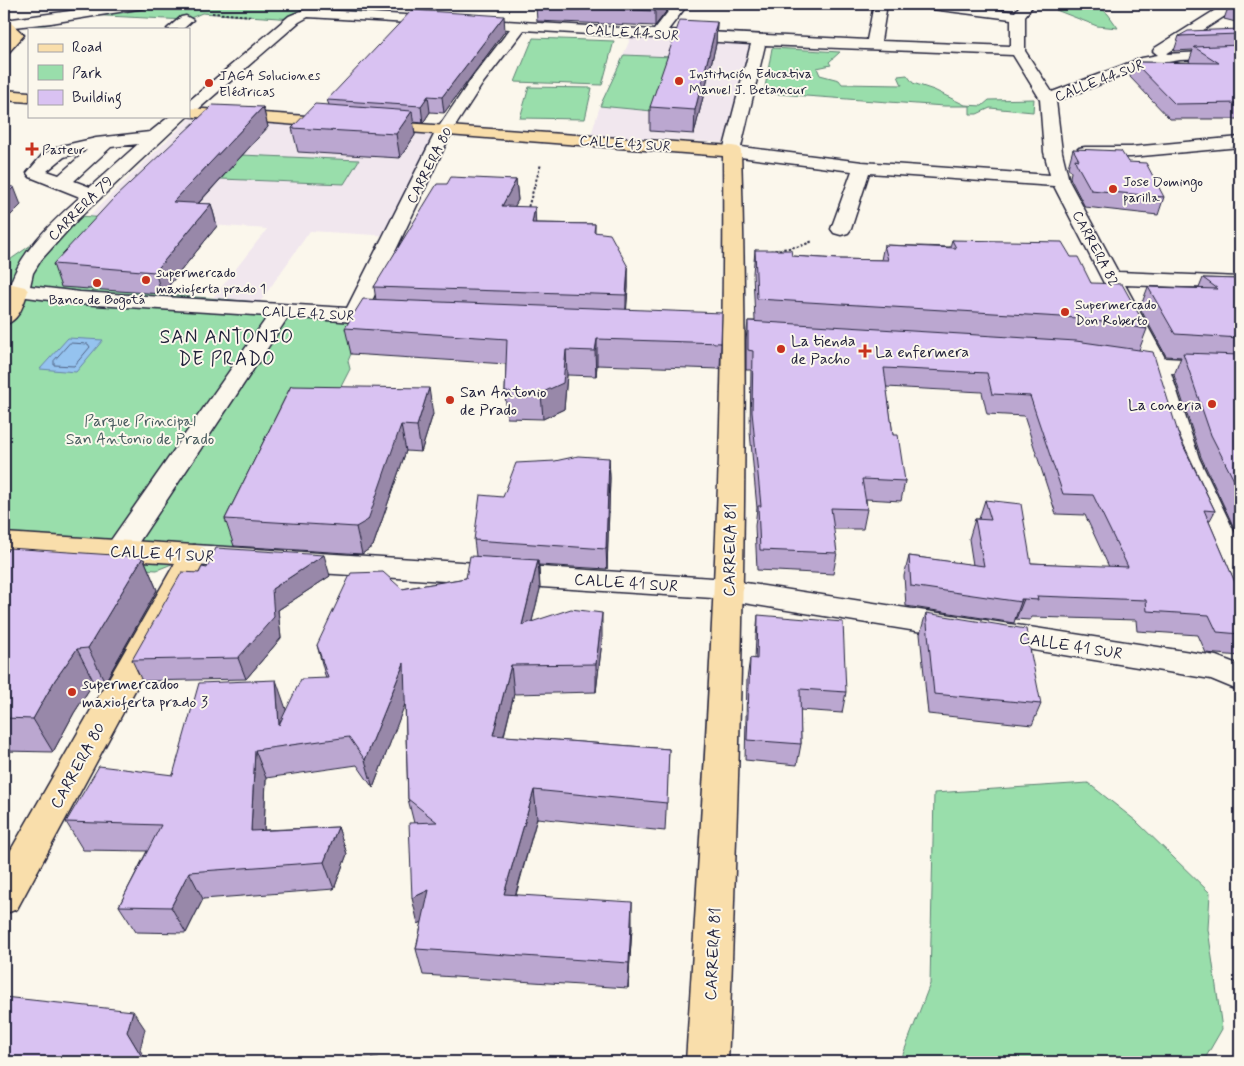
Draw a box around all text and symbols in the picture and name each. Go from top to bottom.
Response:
street label: CALLE 44 SUR [585,21,679,45]
legend [28,28,190,118]
text: Road [72,38,102,58]
street label: CALLE 44 SUR [1052,56,1146,106]
text: Park [72,64,102,84]
place label: Institución Educativa Manuel J. Betancur [689,65,812,99]
place label: JAGA Soluciones Eléctricas [219,67,321,101]
marker: Institución Educativa Manuel J. Betancur [673,75,685,87]
marker: JAGA Soluciones Eléctricas [203,77,215,89]
text: Building [72,88,122,109]
street label: CARRERA 80 [403,124,457,207]
street label: CALLE 43 SUR [579,132,671,156]
place label: Pasteur [42,141,85,159]
marker: Pasteur [26,143,38,155]
street label: CARRERA 79 [44,172,117,245]
place label: Jose Domingo parilla [1123,173,1203,207]
marker: Jose Domingo parilla [1107,183,1119,195]
street label: CARRERA 82 [1068,208,1123,289]
place label: supermercado maxioferta prado 1 [156,264,266,298]
marker: supermercado maxioferta prado 1 [140,274,152,286]
marker: Banco de Bogotá [91,277,103,289]
place label: Banco de Bogotá [49,291,145,310]
place label: Supermercado Don Roberto [1075,296,1157,330]
street label: CALLE 42 SUR [261,303,355,325]
marker: Supermercado Don Roberto [1059,306,1071,318]
district label: SAN ANTONIO DE PRADO [160,325,294,372]
place label: La tienda de Pacho [791,331,856,370]
place label: La enfermera [875,342,969,363]
marker: La tienda de Pacho [775,343,787,355]
marker: La enfermera [859,345,871,357]
place label: San Antonio de Prado [460,382,547,421]
marker: San Antonio de Prado [444,394,456,406]
place label: La coneria [1128,395,1202,416]
marker: La coneria [1206,398,1218,410]
park label: Parque Principal San Antonio de Prado [66,411,214,450]
street label: CARRERA 81 [719,503,742,597]
street label: CALLE 41 SUR [109,541,214,568]
street label: CALLE 41 SUR [573,569,679,598]
street label: CALLE 41 SUR [1018,628,1124,665]
place label: supermercadoo maxioferta prado 3 [82,674,208,713]
marker: supermercadoo maxioferta prado 3 [66,686,78,698]
street label: CARRERA 80 [46,719,111,813]
street label: CARRERA 81 [701,907,726,1001]

